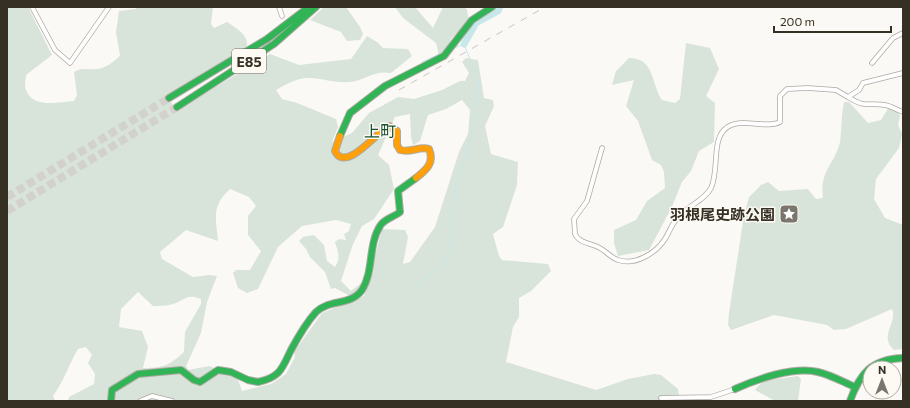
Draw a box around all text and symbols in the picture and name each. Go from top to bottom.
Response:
scale bar [774,8,891,34]
text: 200 m [780,14,815,28]
road number: E85 [232,49,266,73]
district label: 上町 [364,121,396,140]
place icon: 羽根尾史跡公園 [778,203,800,225]
place label: 羽根尾史跡公園 [670,205,775,223]
north arrow [862,360,902,400]
text: N [878,363,886,376]

